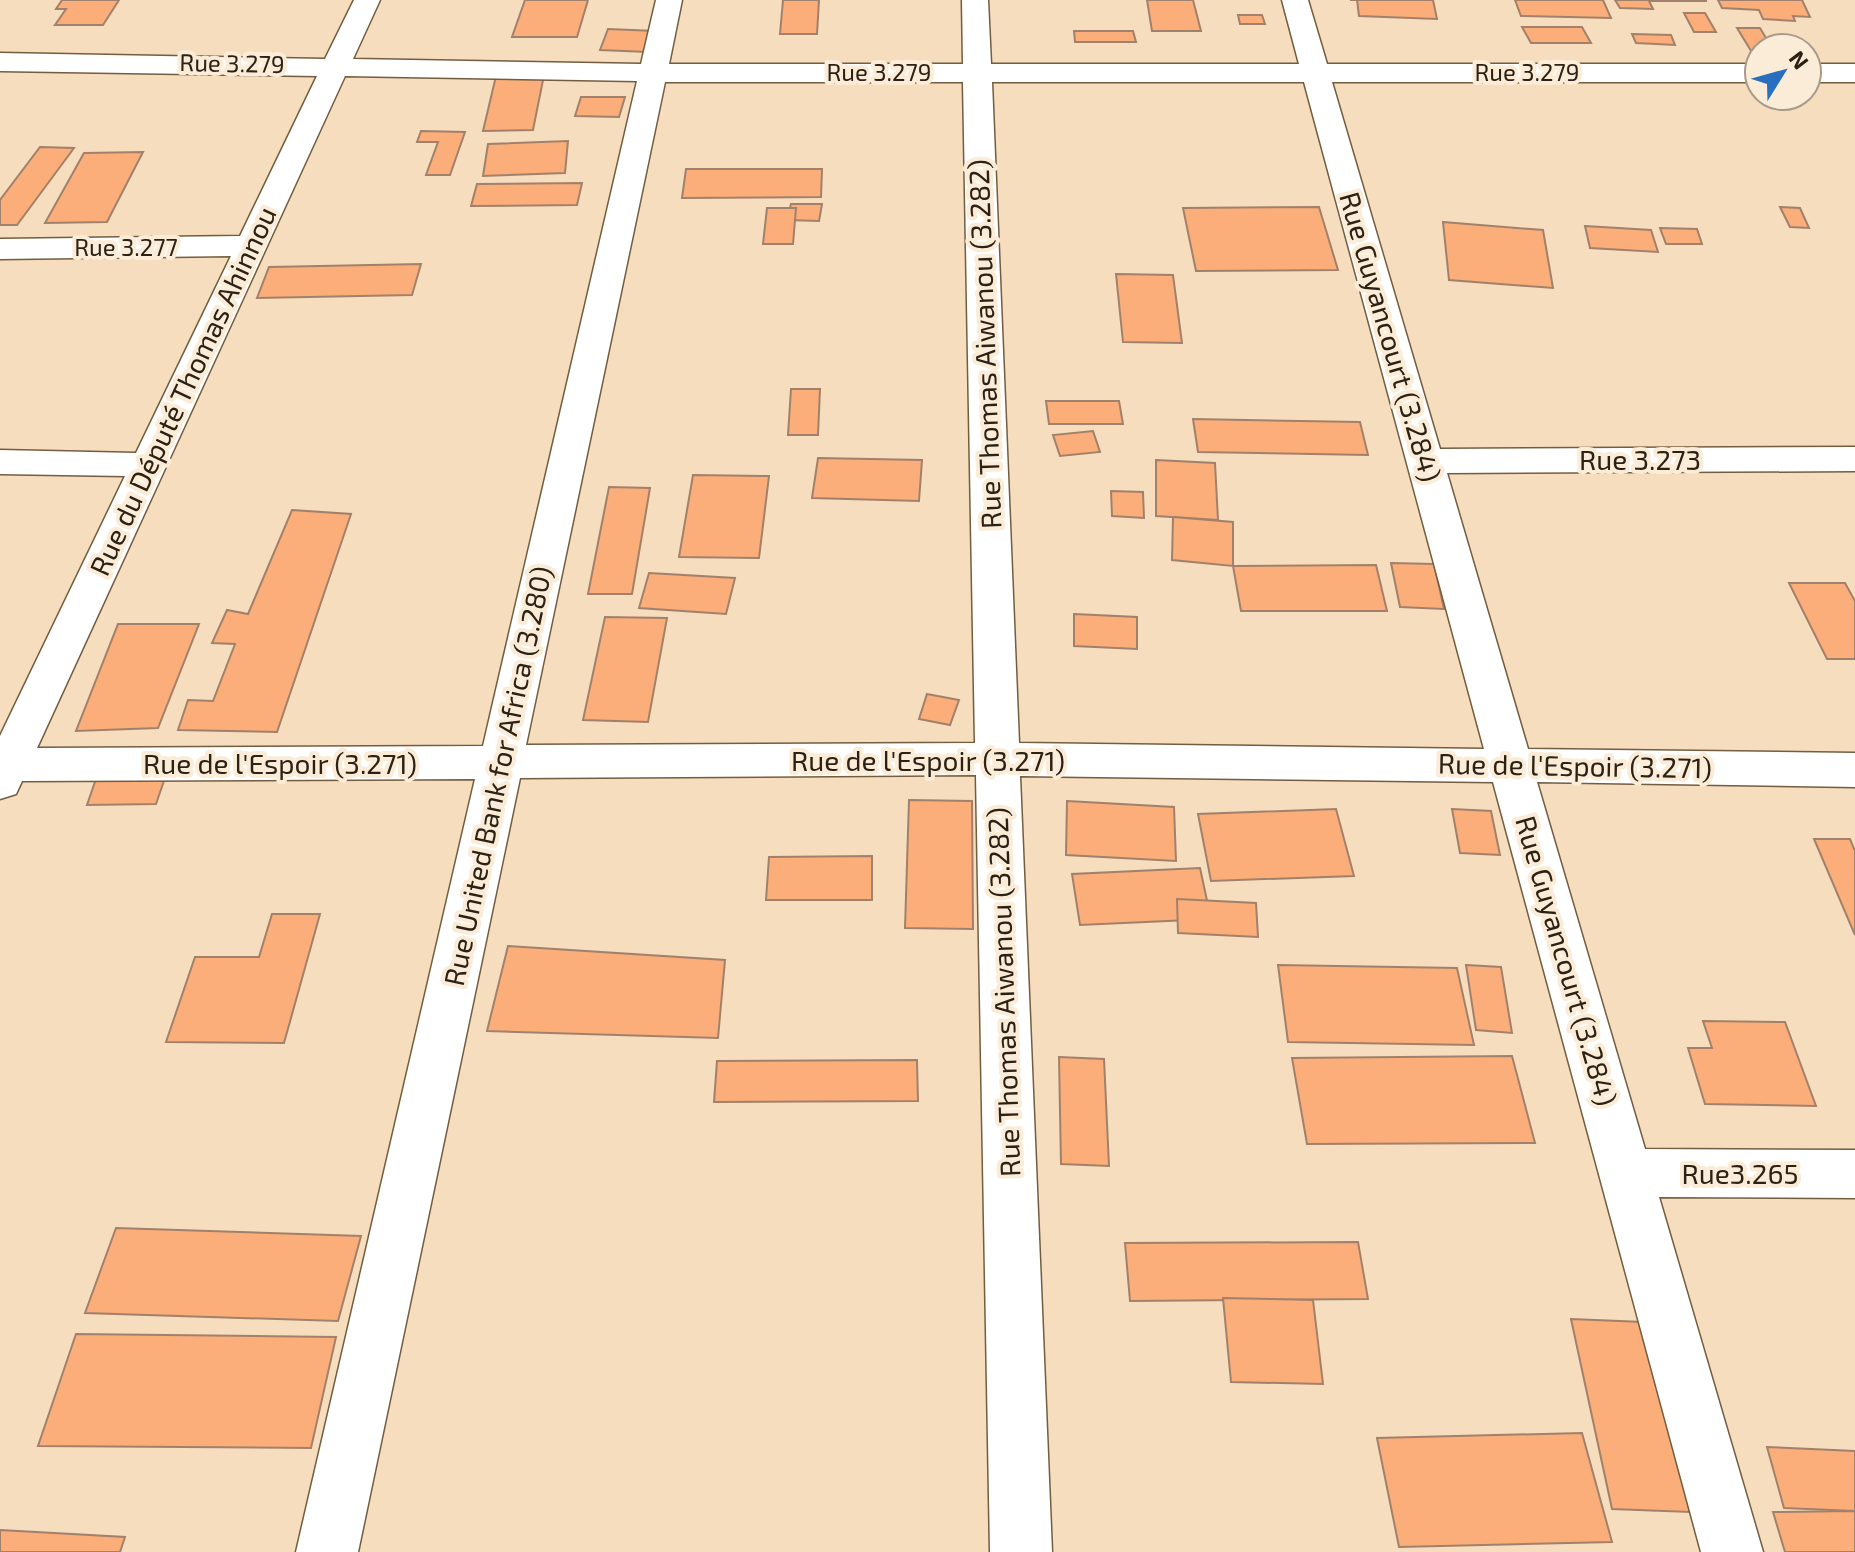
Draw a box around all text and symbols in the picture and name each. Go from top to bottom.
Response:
north arrow [1743,32,1823,112]
text: N [1785,45,1815,74]
street label: Rue 3.279 [179,47,285,78]
street label: Rue 3.279 [826,57,932,86]
street label: Rue 3.279 [1474,57,1580,86]
street label: Rue Thomas Aiwanou (3.282) [961,159,1007,529]
street label: Rue Guyancourt (3.284) [1333,188,1449,486]
street label: Rue du Député Thomas Ahinnou [82,201,283,580]
street label: Rue 3.277 [74,232,178,261]
street label: Rue 3.273 [1579,442,1701,476]
street label: Rue United Bank for Africa (3.280) [436,563,558,989]
street label: Rue de l'Espoir (3.271) [791,743,1065,777]
street label: Rue de l'Espoir (3.271) [143,746,417,780]
street label: Rue de l'Espoir (3.271) [1438,746,1712,784]
street label: Rue Thomas Aiwanou (3.282) [980,807,1026,1177]
street label: Rue Guyancourt (3.284) [1509,812,1625,1110]
street label: Rue3.265 [1681,1156,1799,1190]

